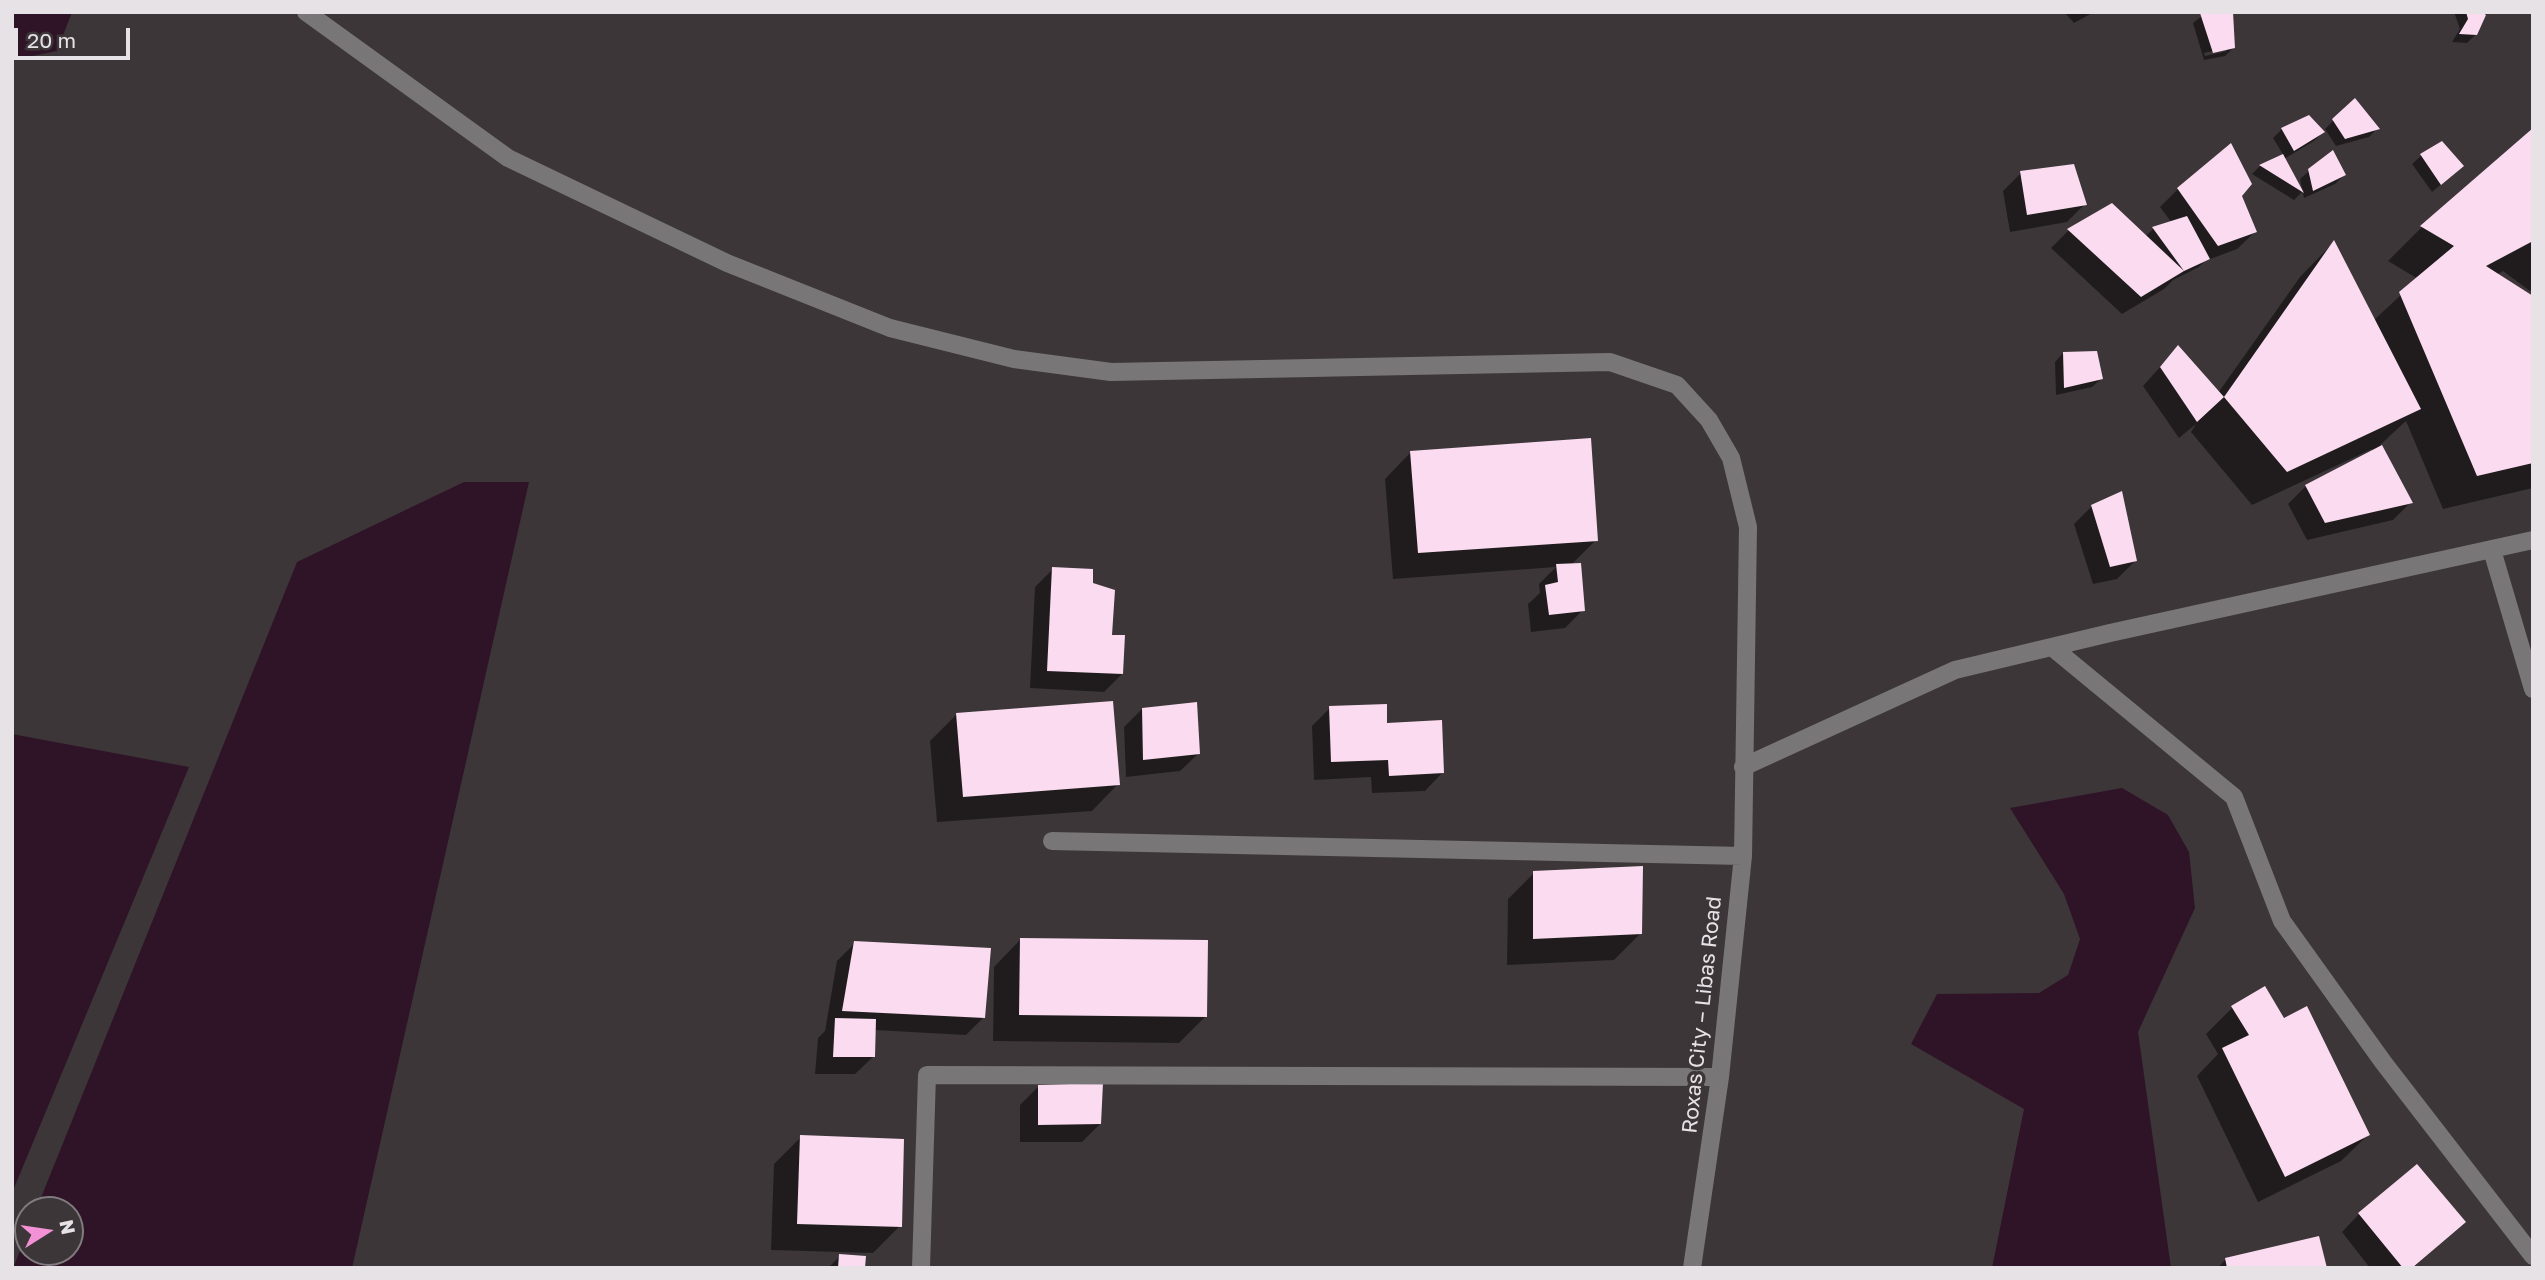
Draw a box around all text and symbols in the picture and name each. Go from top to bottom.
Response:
scale bar [18,14,133,58]
text: 20 m [27,27,76,53]
street label: Roxas City – Libas Road [1677,895,1727,1135]
north arrow [14,1196,84,1266]
text: N [55,1217,81,1236]

